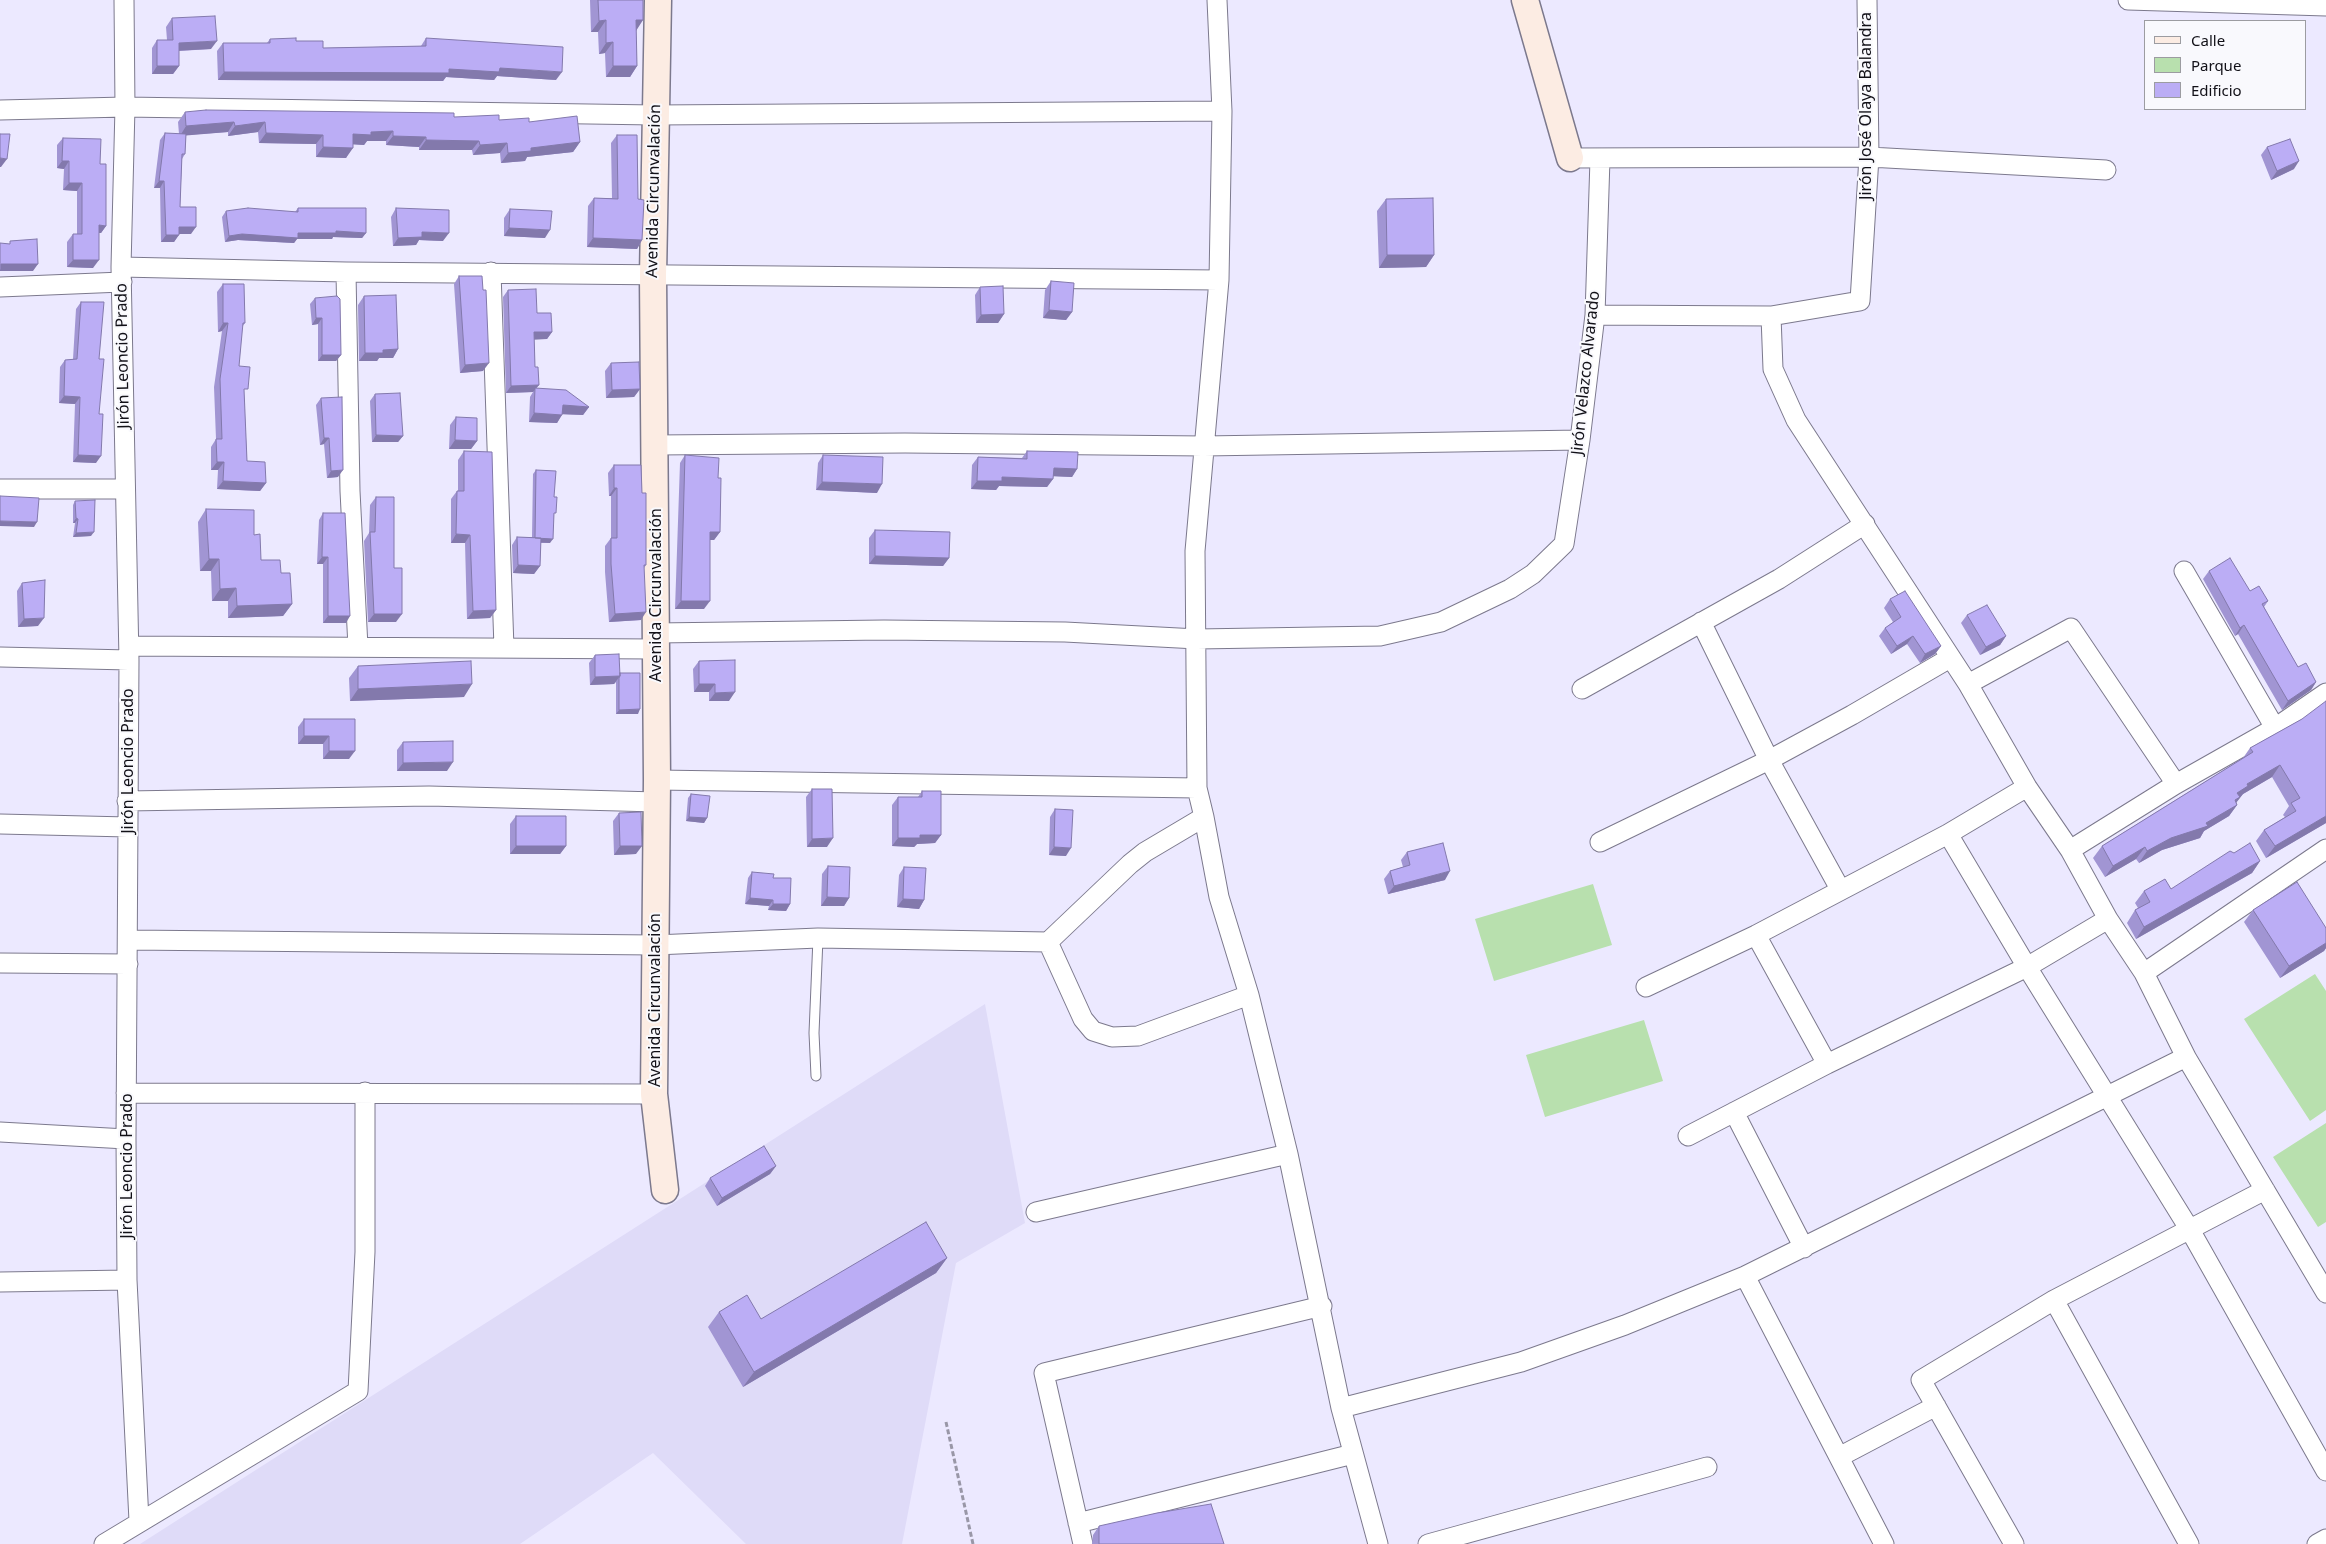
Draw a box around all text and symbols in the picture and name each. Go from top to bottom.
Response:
street label: Jirón José Olaya Balandra [1856,12,1876,200]
legend [2144,20,2306,110]
text: Calle [2191,30,2225,50]
text: Parque [2191,55,2241,75]
text: Edificio [2191,80,2242,100]
street label: Avenida Circunvalación [643,104,665,278]
street label: Jirón Leoncio Prado [112,283,134,429]
street label: Jirón Velazco Alvarado [1568,290,1604,456]
street label: Avenida Circunvalación [646,508,666,682]
street label: Jirón Leoncio Prado [118,688,138,834]
street label: Avenida Circunvalación [645,913,665,1087]
street label: Jirón Leoncio Prado [117,1093,137,1239]

